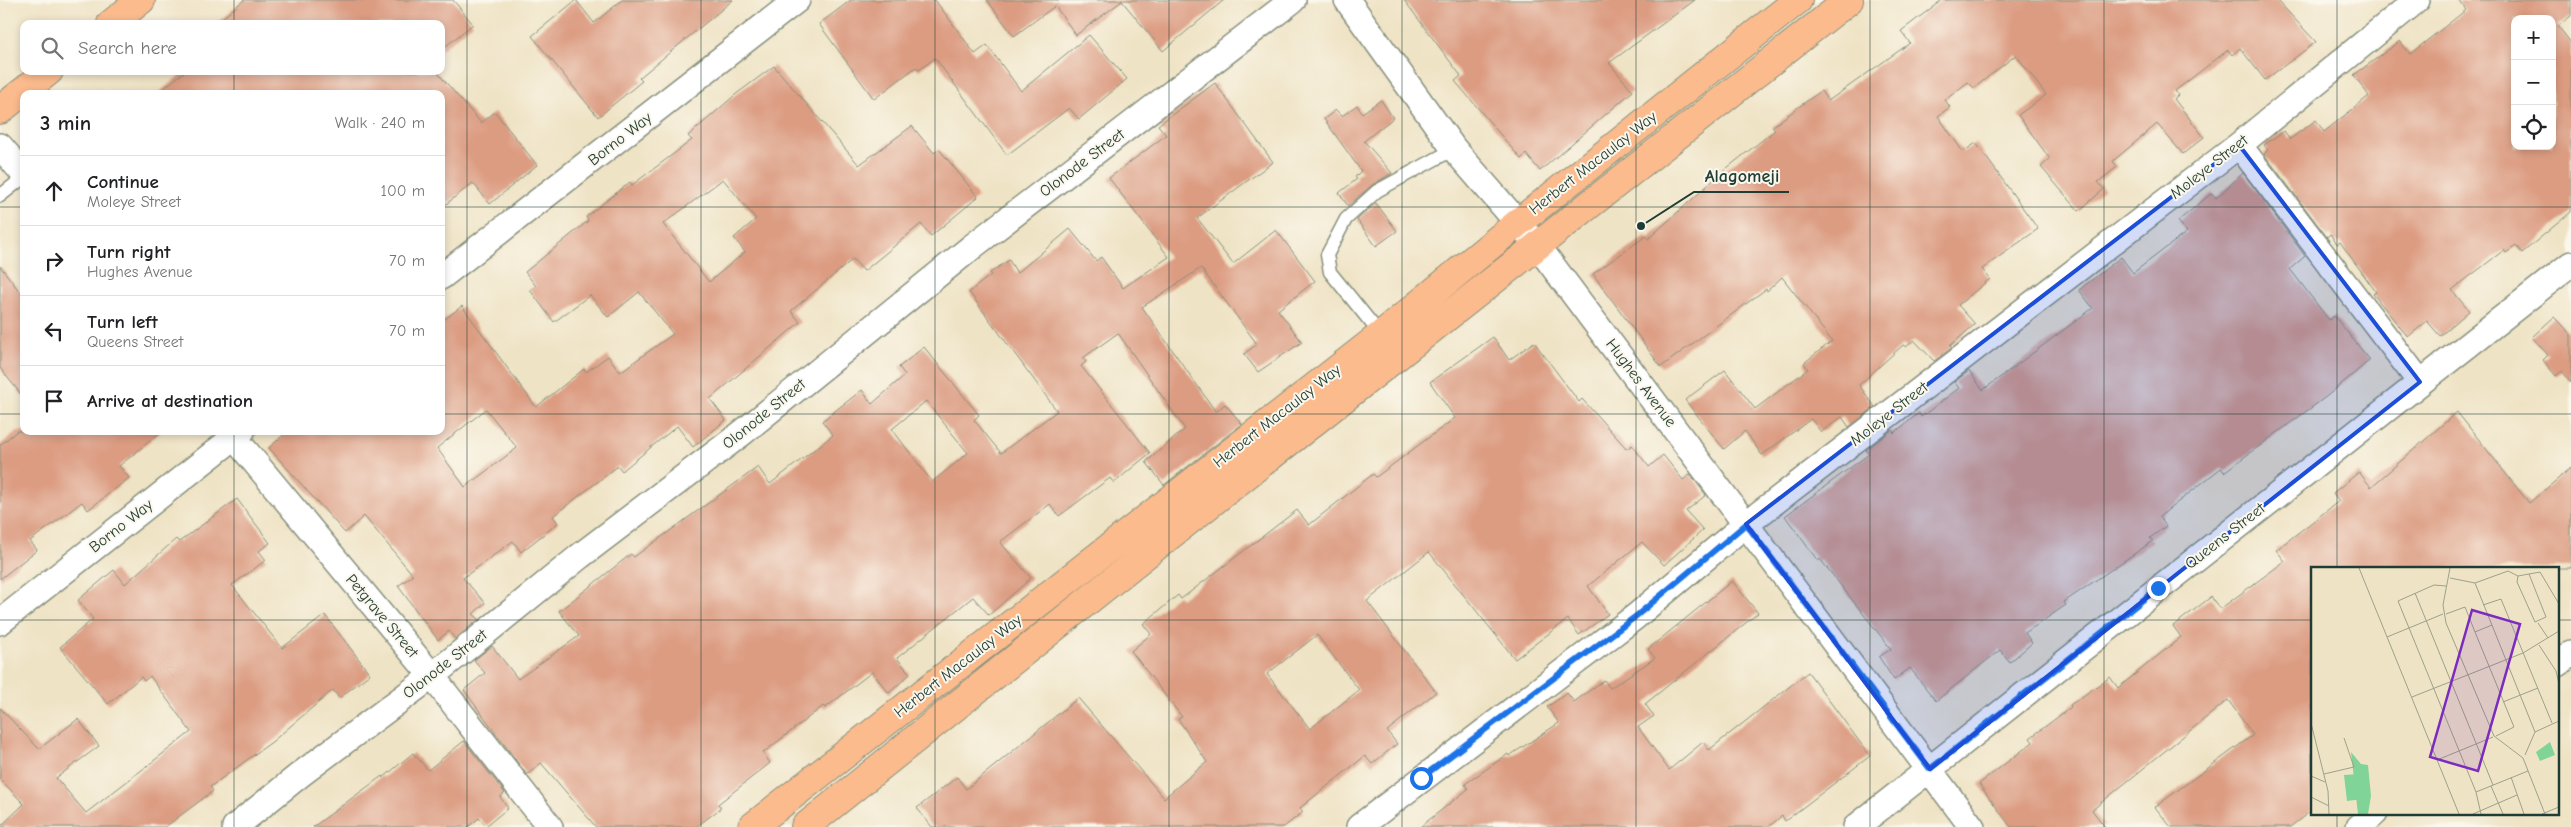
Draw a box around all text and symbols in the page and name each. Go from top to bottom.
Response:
map controls [2511,15,2556,150]
button: + [2511,15,2556,60]
search box [20,20,445,75]
icon: search [38,34,66,62]
text: Search here [78,37,177,59]
button: − [2511,60,2556,105]
button: locate [2511,105,2556,150]
street label: Herbert Macaulay Way [1526,107,1661,218]
street label: Borno Way [585,108,656,169]
text: 3 min [40,111,91,135]
text: Walk · 240 m [335,114,425,132]
street label: Olonode Street [1036,125,1128,201]
street label: Moleye Street [2167,131,2252,203]
callout: Alagomeji [1694,159,1789,192]
text: Alagomeji [1705,166,1779,187]
text: Continue [87,171,159,193]
icon: ahead [40,177,68,205]
text: 100 m [381,182,425,200]
text: Moleye Street [87,193,181,211]
text: Turn right [87,241,171,263]
icon: right [40,247,68,275]
text: 70 m [389,252,425,270]
text: Hughes Avenue [87,263,193,281]
text: Turn left [87,311,158,333]
icon: left [40,317,68,345]
text: 70 m [389,322,425,340]
text: Queens Street [87,333,183,351]
street label: Hughes Avenue [1602,335,1680,431]
street label: Herbert Macaulay Way [1210,360,1345,471]
street label: Olonode Street [719,375,809,453]
street label: Moleye Street [1847,378,1932,450]
icon: arrive [40,387,68,415]
text: Arrive at destination [87,390,253,412]
street label: Borno Way [86,495,157,556]
street label: Queens Street [2181,499,2269,573]
inset map [2311,567,2558,814]
street label: Petgrave Street [342,571,422,662]
route end [2147,577,2170,600]
street label: Herbert Macaulay Way [891,610,1026,721]
street label: Olonode Street [399,625,491,702]
route start [1410,767,1433,790]

